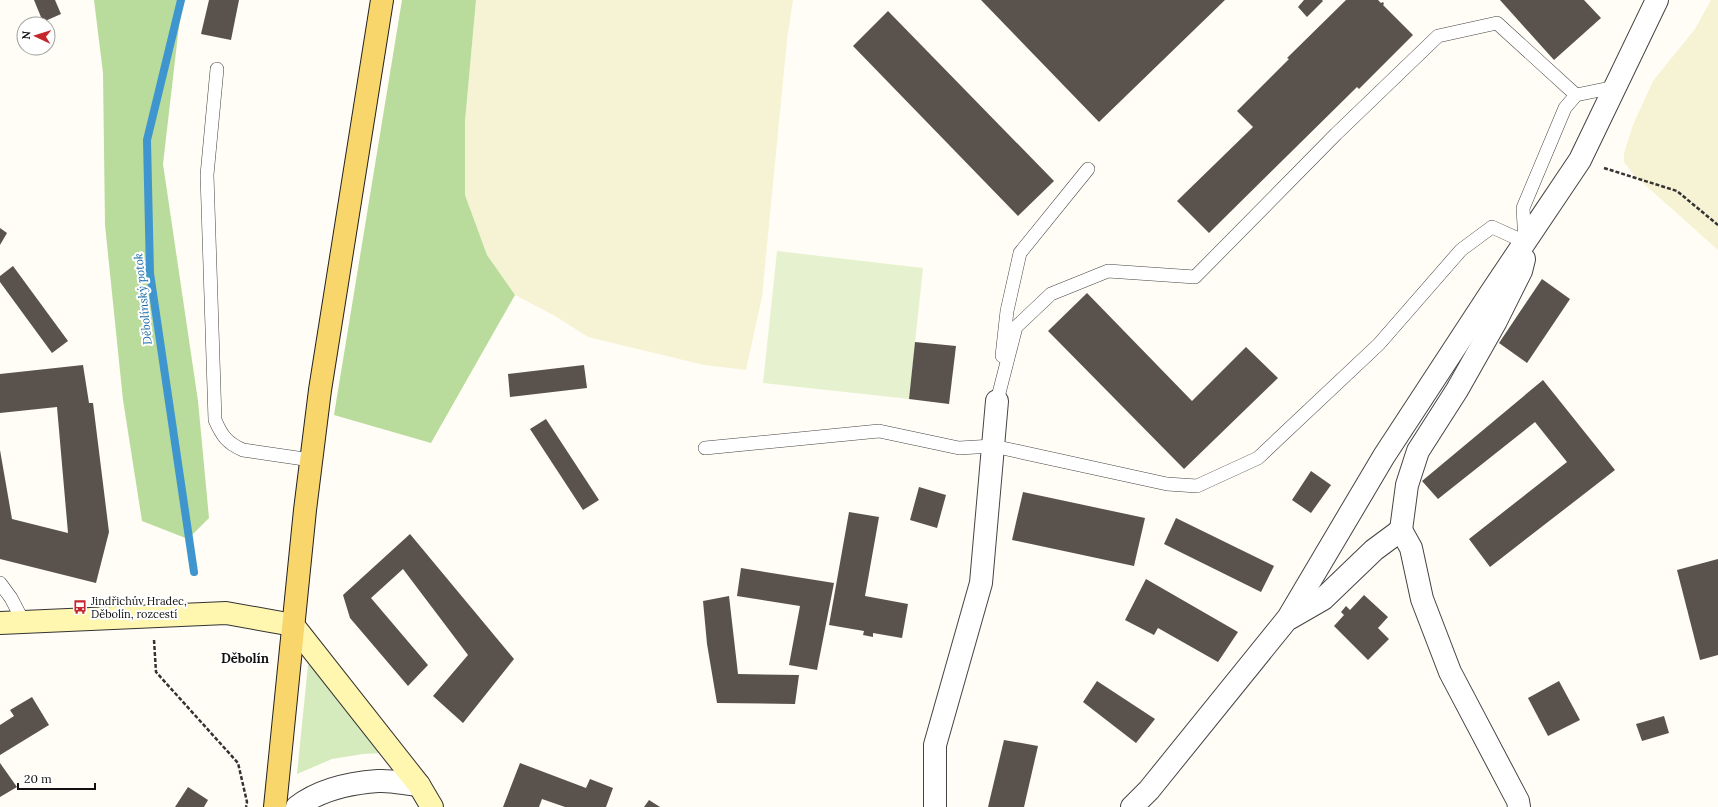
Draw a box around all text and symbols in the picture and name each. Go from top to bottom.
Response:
north arrow [16,16,56,56]
text: N [19,30,33,40]
water label: Děbolínský potok [130,252,155,346]
place label: Jindřichův Hradec, Děbolín, rozcestí [90,594,187,621]
bus stop icon: Jindřichův Hradec, Děbolín, rozcestí [72,599,88,615]
district label: Děbolín [221,650,270,667]
scale bar [18,765,95,791]
text: 20 m [24,771,52,786]

